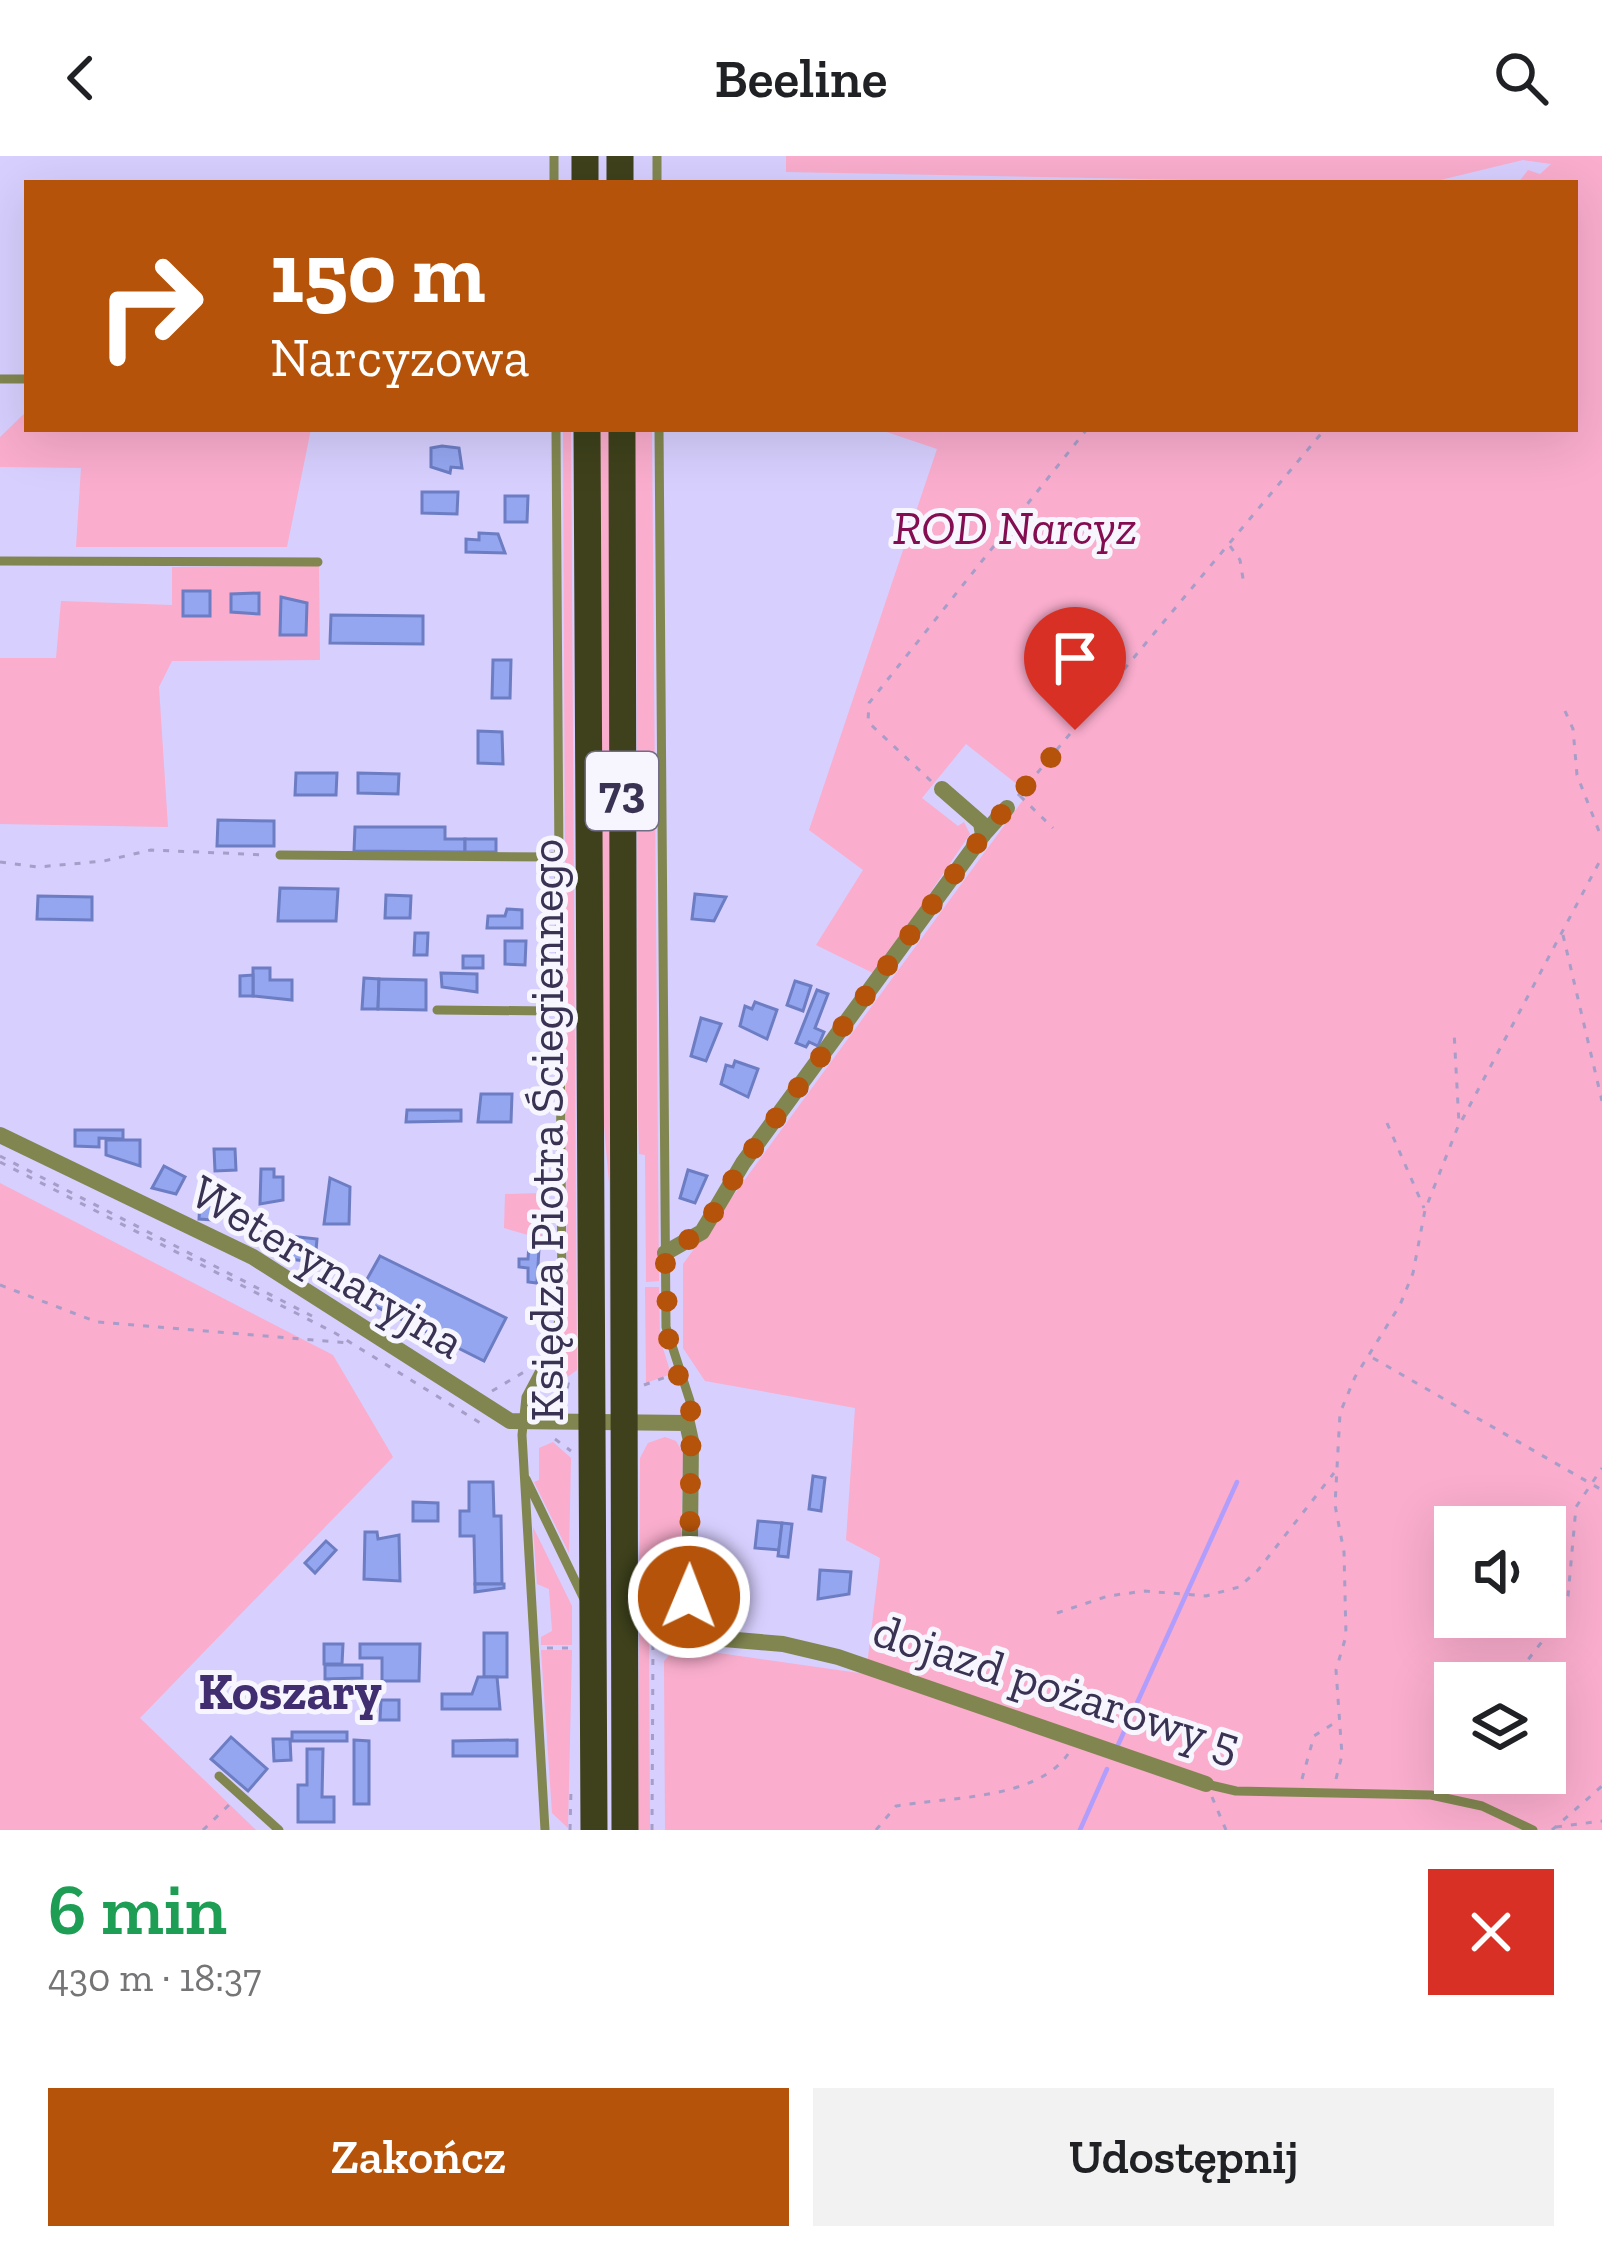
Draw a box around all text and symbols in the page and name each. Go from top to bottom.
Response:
icon: back [48,45,114,111]
icon: search [1488,45,1554,111]
text: Beeline [714,46,888,111]
text: 150 m [270,223,485,324]
icon: right [72,228,228,384]
text: Narcyzowa [270,325,530,390]
park label: ROD Narcyz [893,499,1137,556]
pin [1024,607,1126,730]
icon: arrive [1042,625,1108,691]
road number: 73 [586,752,658,830]
street label: Księdza Piotra Ściegiennego [518,839,575,1421]
street label: Weterynaryjna [181,1163,475,1370]
map controls [1434,1506,1566,1794]
button: sound [1434,1506,1566,1638]
position arrow [626,1534,752,1660]
street label: dojazd pożarowy 5 [866,1601,1247,1774]
district label: Koszary [198,1661,382,1722]
button: layers [1434,1662,1566,1794]
text: 6 min [48,1866,227,1952]
button: close [1428,1869,1554,1995]
text: 430 m · 18:37 [48,1954,262,2001]
button: Zakończ [48,2088,789,2226]
button: Udostępnij [813,2088,1554,2226]

